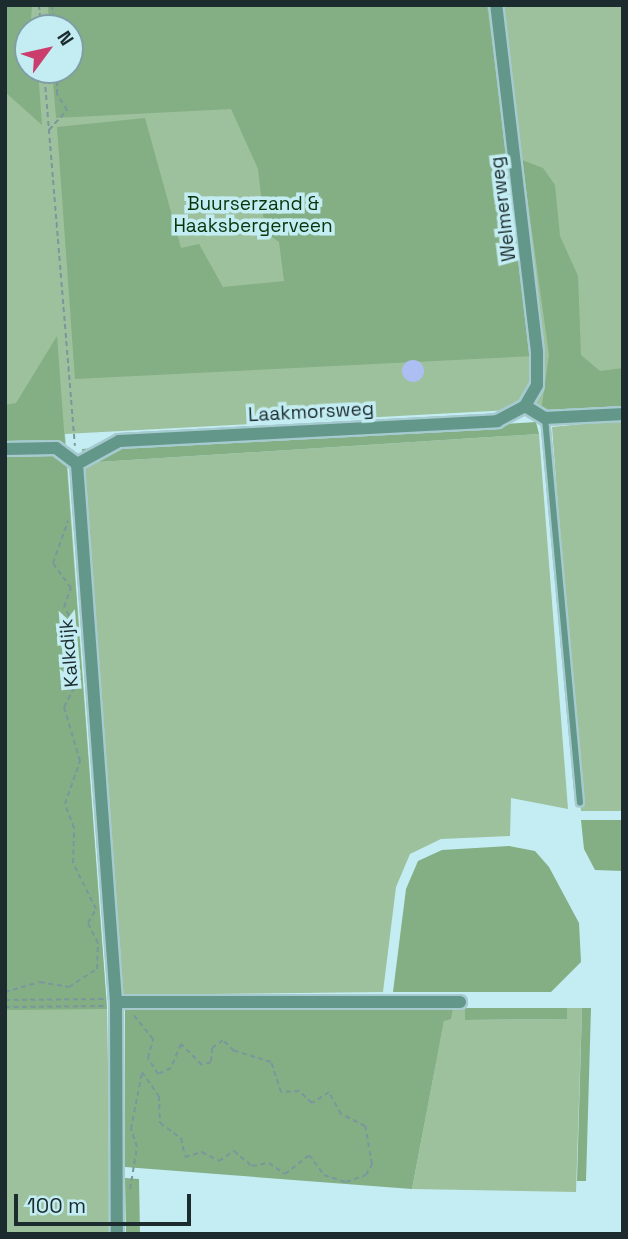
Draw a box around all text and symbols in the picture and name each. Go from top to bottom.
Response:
north arrow [14,14,84,84]
text: N [51,26,79,51]
street label: Welmerweg [485,155,521,263]
park label: Buurserzand & Haaksbergerveen [173,193,333,237]
street label: Laakmorsweg [248,397,374,427]
street label: Kalkdijk [55,618,83,688]
scale bar [18,1180,194,1224]
text: 100 m [27,1192,86,1219]

